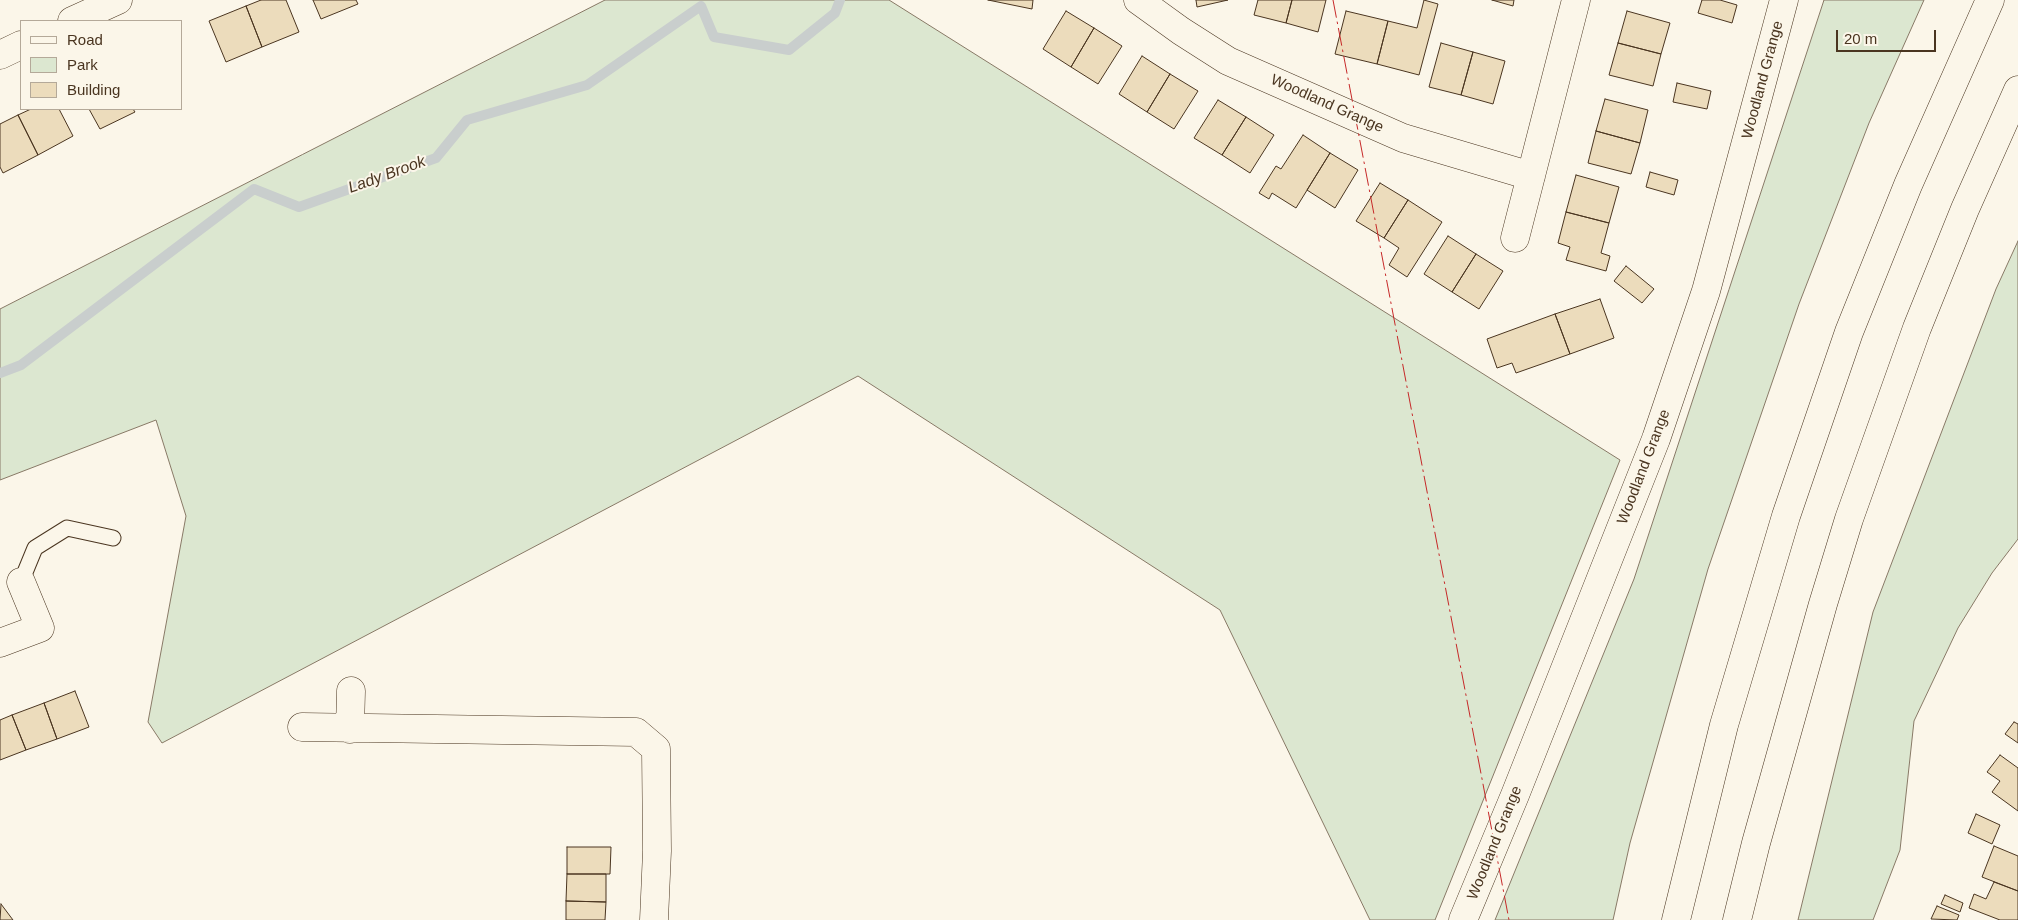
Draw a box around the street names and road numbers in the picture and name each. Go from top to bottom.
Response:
street label: Woodland Grange [1739,19,1787,141]
street label: Woodland Grange [1268,71,1386,137]
street label: Woodland Grange [1614,407,1674,527]
street label: Woodland Grange [1464,783,1526,903]

